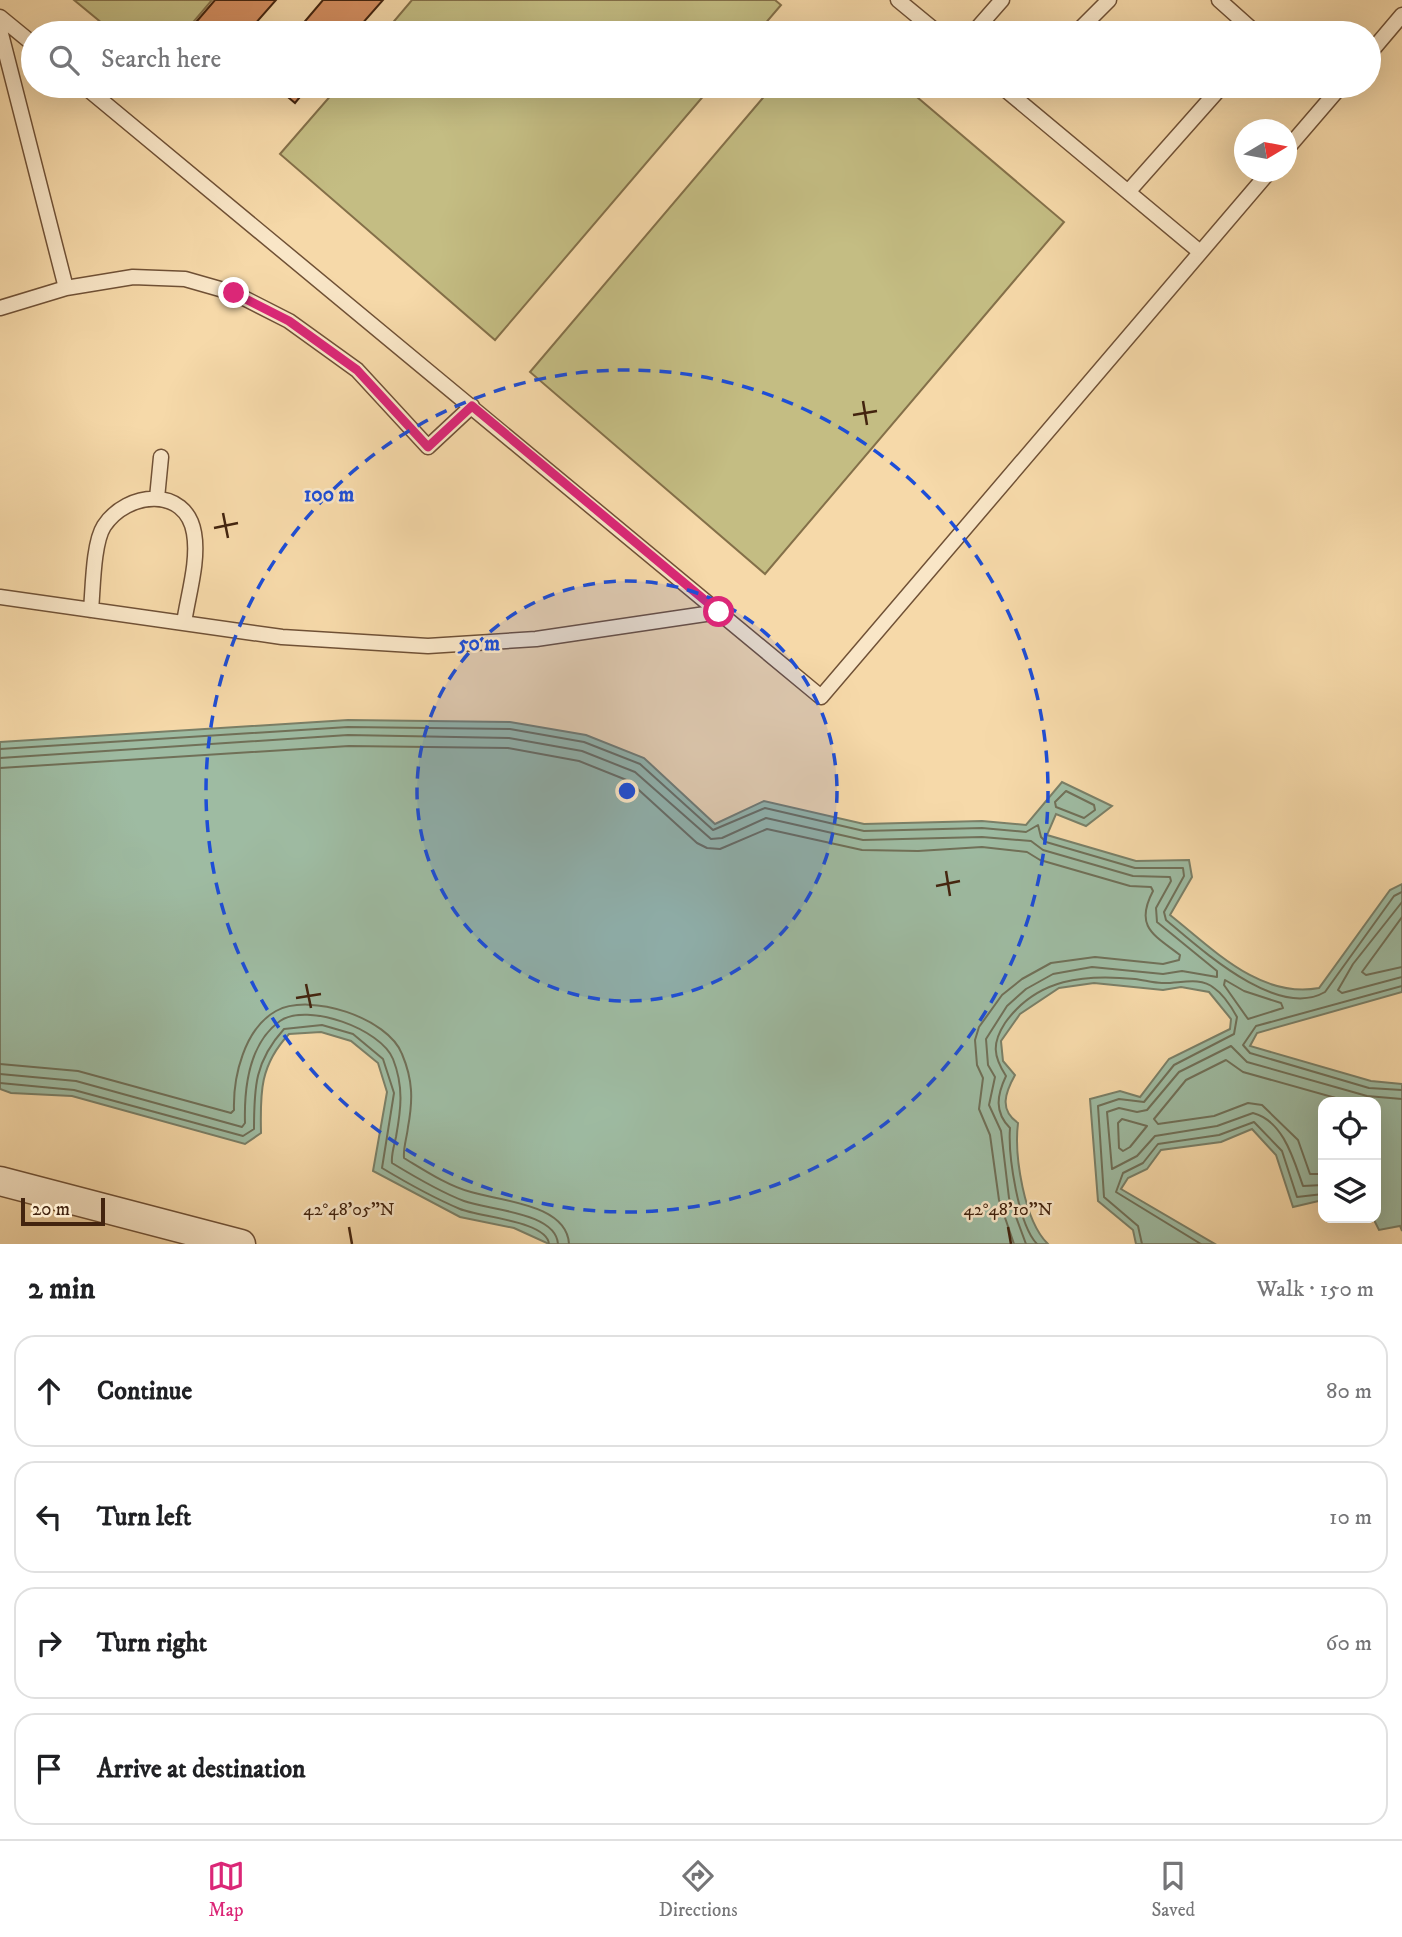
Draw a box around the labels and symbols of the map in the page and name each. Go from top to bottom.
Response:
north arrow [1234,119,1297,182]
route end [218,277,249,308]
text: 100 m [304,482,354,508]
route start [703,596,734,627]
text: 50 m [457,631,500,657]
centre of rings [615,779,639,803]
scale bar [21,1195,105,1227]
text: 42°48'05"N [303,1199,395,1221]
text: 42°48'10"N [964,1199,1053,1221]

